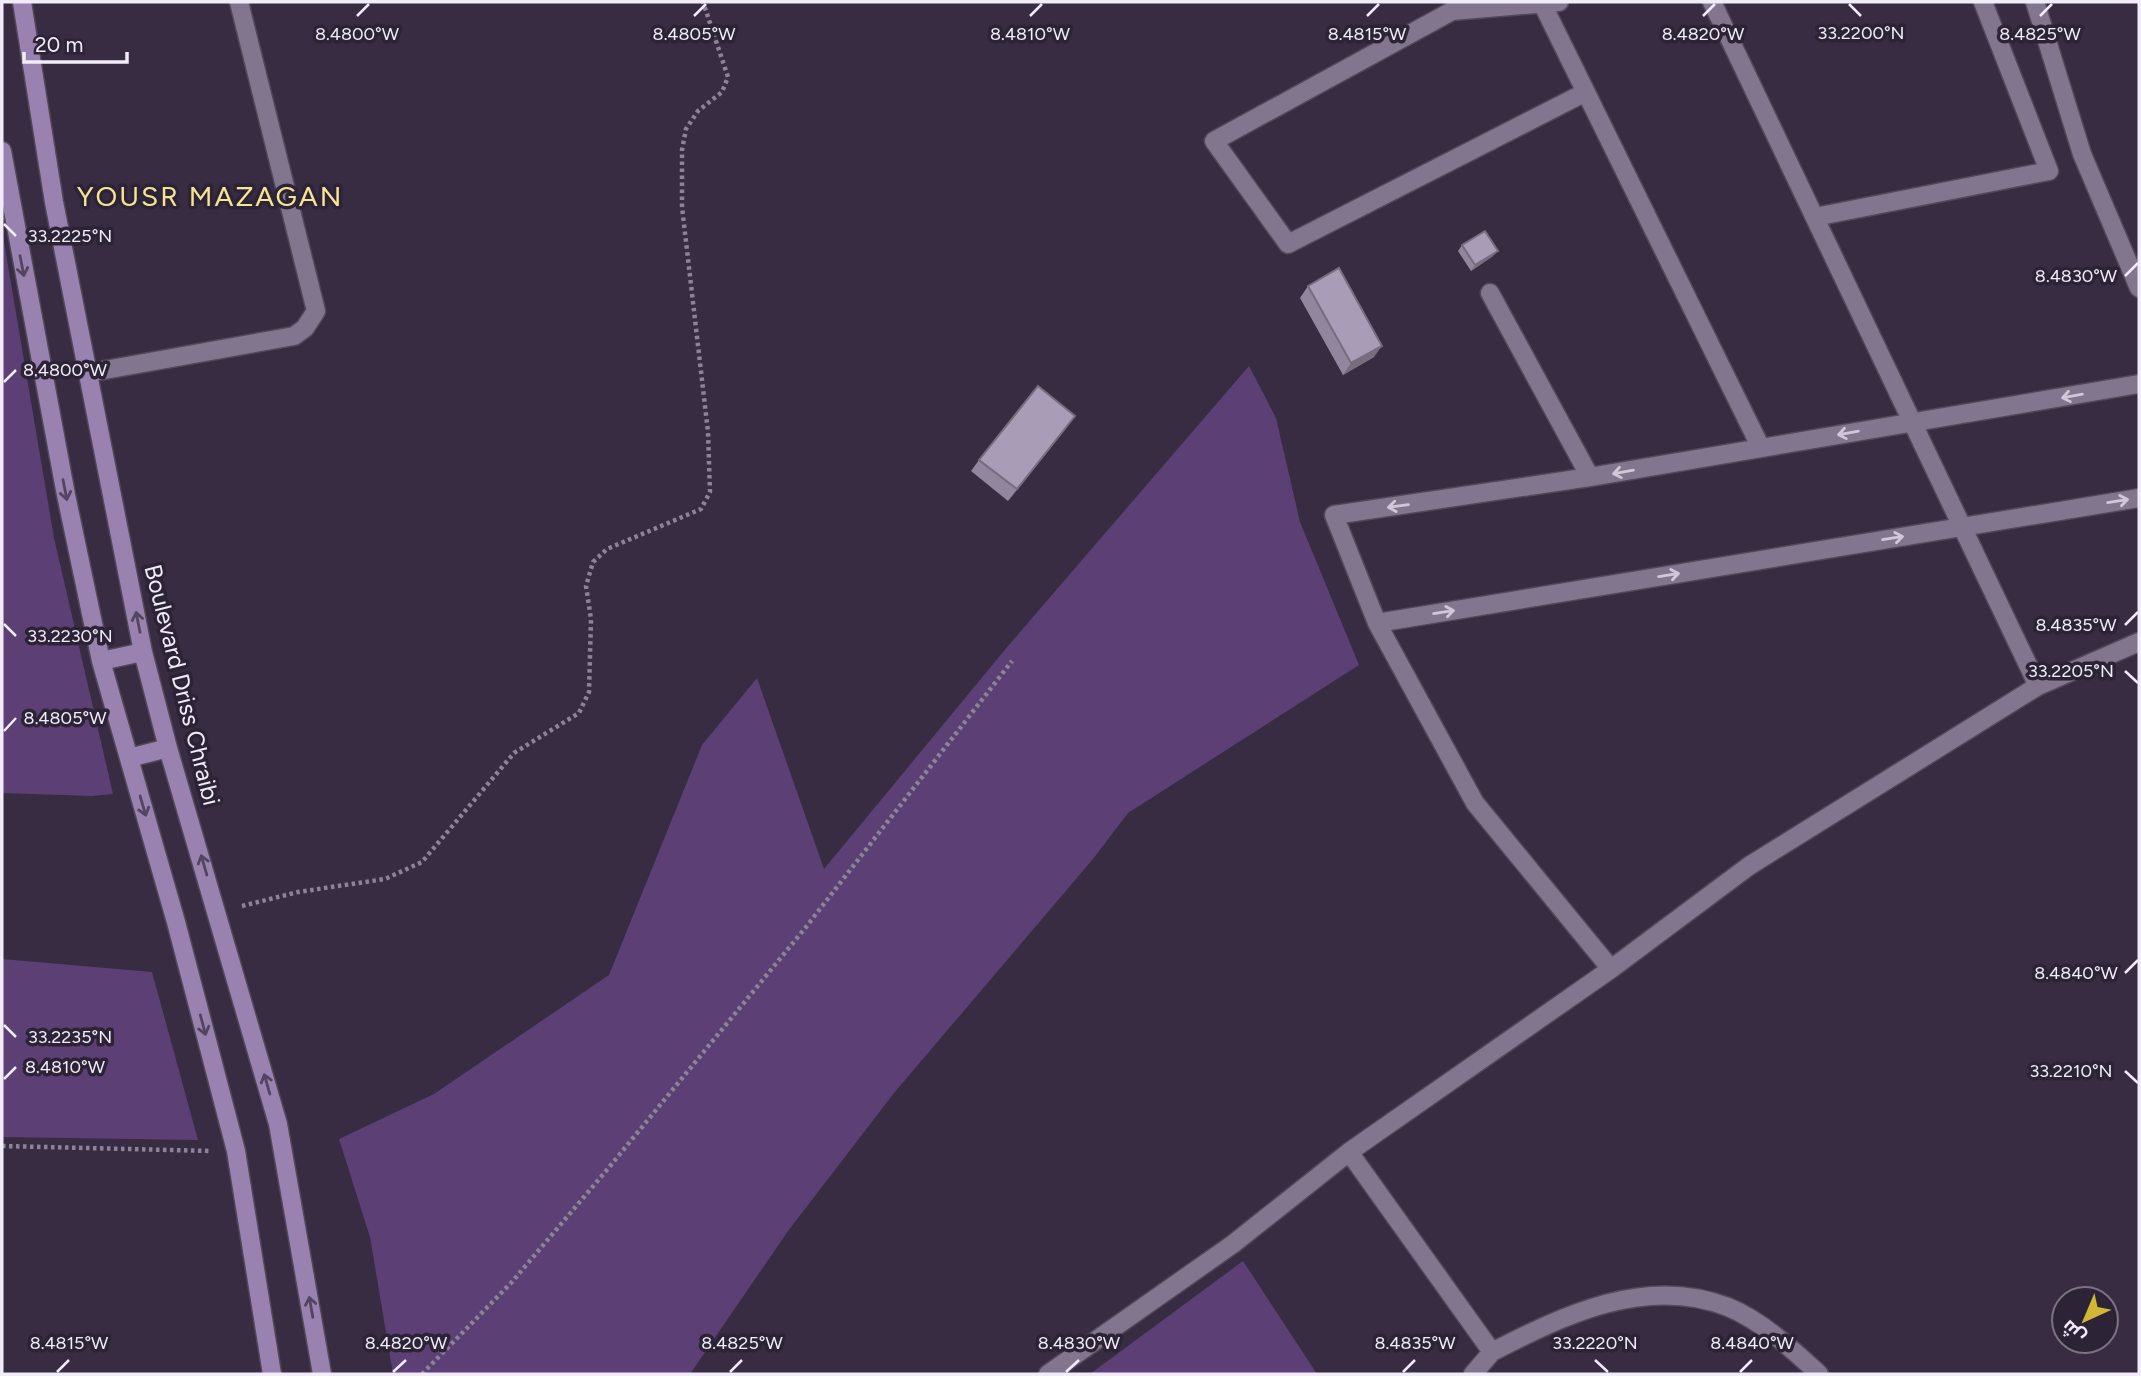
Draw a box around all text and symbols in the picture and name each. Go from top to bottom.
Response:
scale bar [24,21,128,65]
text: 33.2200°N [1817,22,1905,44]
text: 8.4800°W [315,23,400,45]
text: 8.4805°W [653,23,736,45]
text: 8.4810°W [990,23,1071,45]
text: 8.4815°W [1328,23,1407,45]
text: 8.4820°W [1662,23,1745,45]
text: 8.4825°W [1999,23,2081,45]
text: 20 m [35,32,83,57]
district label: YOUSR MAZAGAN [77,179,343,213]
text: 33.2225°N [28,225,112,247]
one-way arrow [16,254,29,277]
text: 8.4830°W [2035,265,2118,287]
text: 8.4800°W [23,359,108,381]
one-way arrow [2061,390,2084,403]
one-way arrow [1837,427,1860,440]
one-way arrow [1612,466,1635,479]
one-way arrow [58,478,72,501]
one-way arrow [2106,494,2129,507]
one-way arrow [1388,499,1410,512]
one-way arrow [1881,531,1904,544]
street label: Boulevard Driss Chraibi [139,561,226,808]
one-way arrow [1657,568,1680,581]
one-way arrow [1433,605,1455,618]
one-way arrow [130,611,144,634]
text: 8.4835°W [2035,614,2117,636]
text: 33.2230°N [27,625,113,647]
text: 33.2205°N [2028,660,2114,682]
text: 8.4805°W [24,707,107,729]
one-way arrow [137,794,150,816]
one-way arrow [197,854,210,877]
text: 8.4840°W [2034,962,2119,984]
one-way arrow [197,1013,210,1036]
text: 33.2235°N [28,1026,112,1048]
text: 8.4810°W [25,1056,106,1078]
text: 33.2210°N [2030,1060,2113,1082]
one-way arrow [259,1073,272,1095]
north arrow [2050,1285,2120,1355]
one-way arrow [304,1296,317,1319]
text: ش [2057,1315,2090,1349]
text: 8.4815°W [30,1332,109,1354]
text: 8.4820°W [365,1332,448,1354]
text: 8.4825°W [701,1332,783,1354]
text: 8.4830°W [1038,1332,1121,1354]
text: 8.4835°W [1374,1332,1456,1354]
text: 33.2220°N [1552,1332,1638,1354]
text: 8.4840°W [1710,1332,1795,1354]

